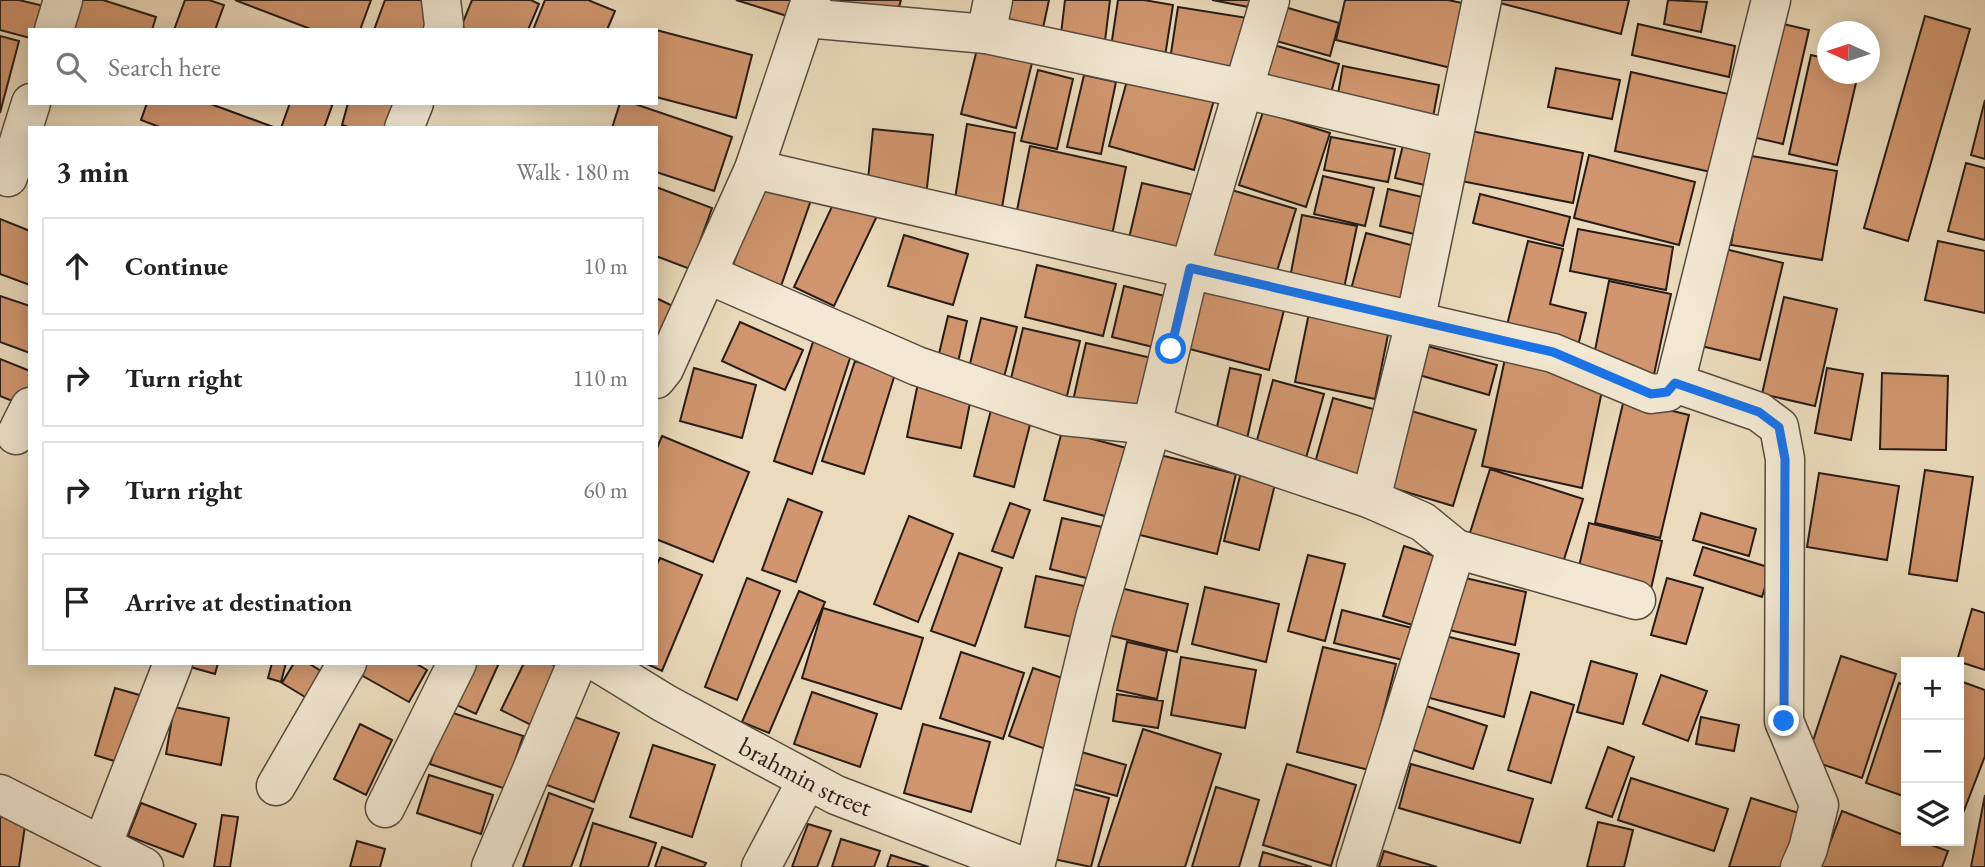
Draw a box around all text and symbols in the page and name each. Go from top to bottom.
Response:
north arrow [1817,21,1880,84]
search box [28,28,658,105]
icon: search [52,48,90,86]
text: Search here [108,50,221,84]
text: 3 min [56,152,129,191]
text: Walk · 180 m [516,157,630,187]
icon: ahead [58,247,96,285]
text: Continue [125,249,228,283]
text: 10 m [583,251,628,281]
route start [1155,333,1186,364]
icon: right [58,359,96,397]
text: Turn right [125,361,243,395]
text: 110 m [572,363,628,393]
icon: right [58,471,96,509]
text: Turn right [125,473,243,507]
text: 60 m [583,475,628,505]
icon: arrive [58,583,96,621]
text: Arrive at destination [125,585,352,619]
map controls [1901,657,1964,846]
button: + [1901,657,1964,720]
route end [1768,705,1799,736]
button: − [1901,720,1964,783]
street label: brahmin street [733,729,877,824]
button: layers [1901,783,1964,846]

